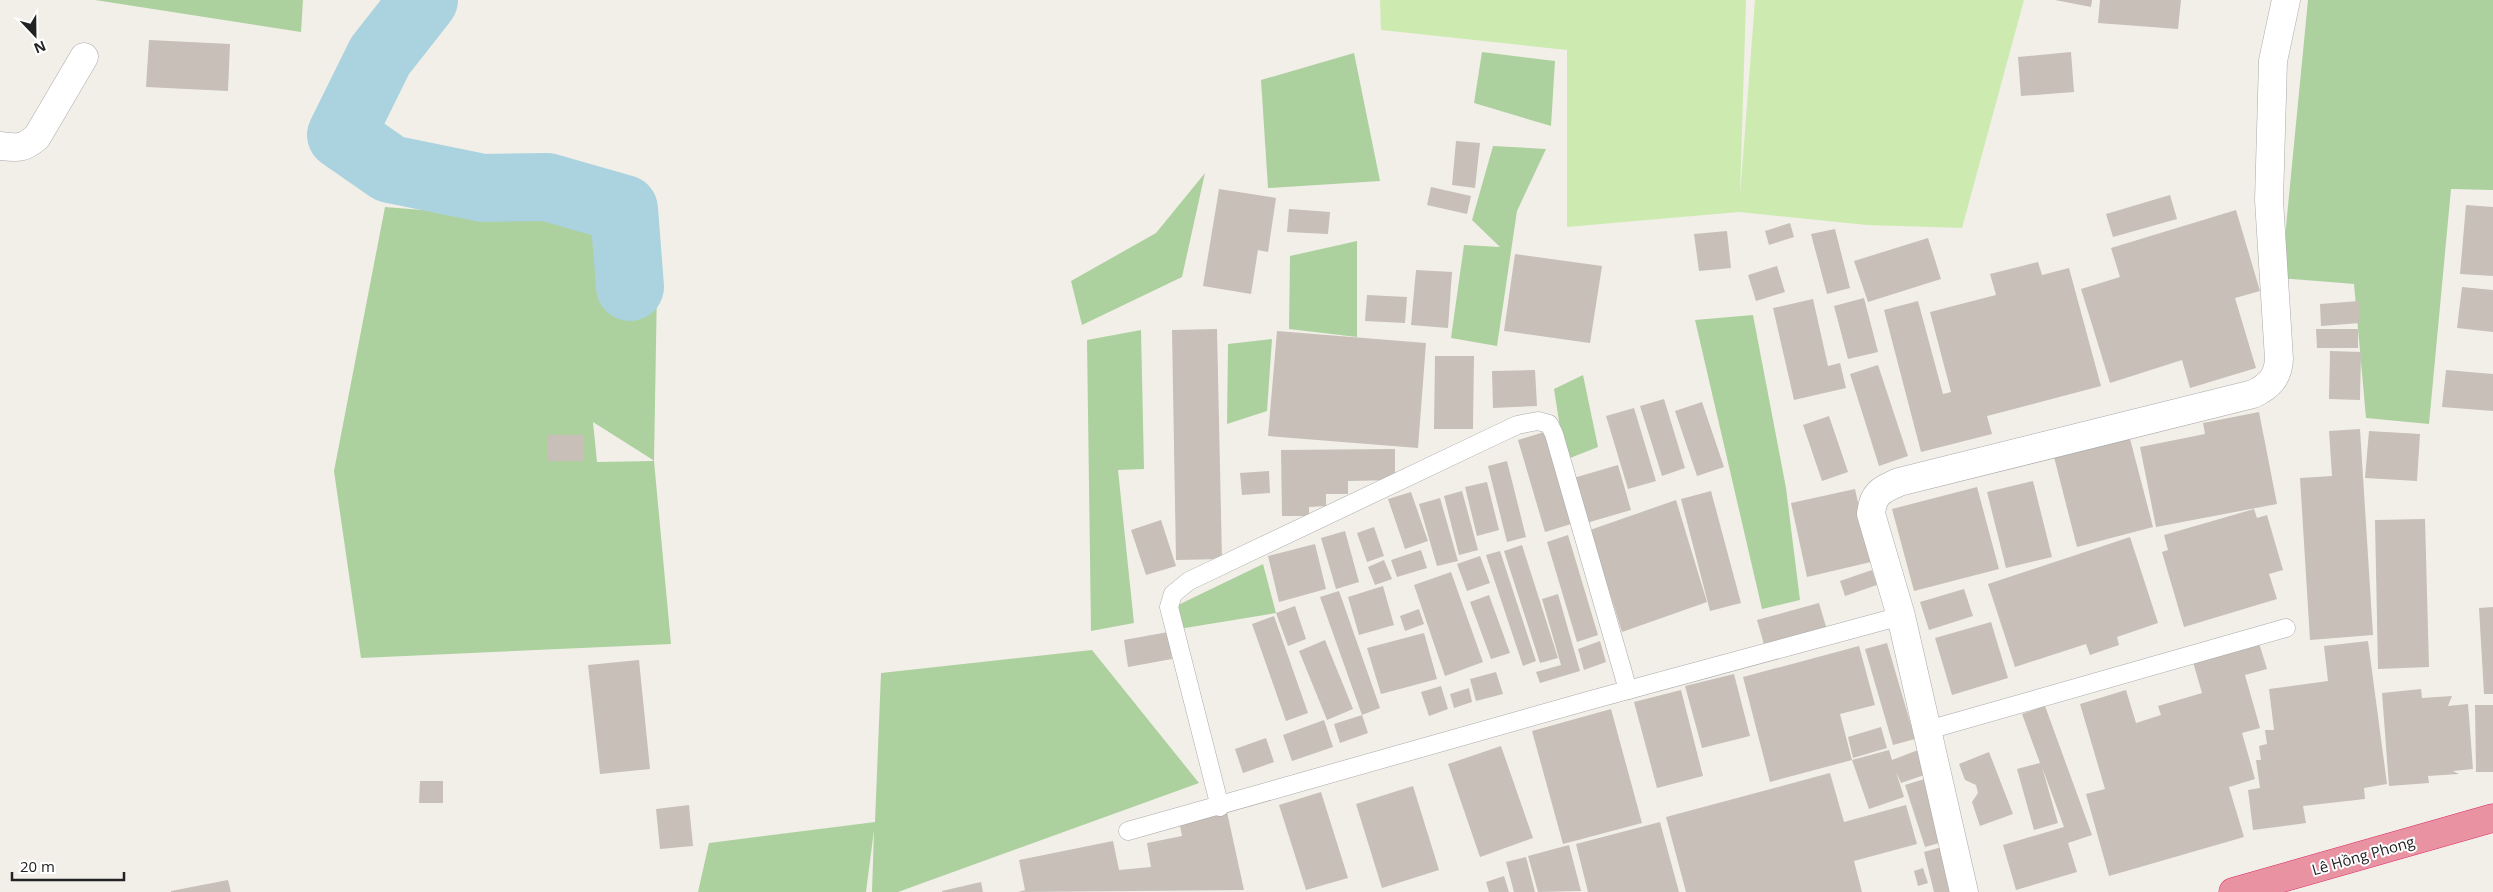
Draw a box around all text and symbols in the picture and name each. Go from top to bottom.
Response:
north arrow [10,10,60,60]
text: N [31,37,49,58]
street label: Lê Hồng Phong [2309,831,2417,879]
scale bar [12,850,125,882]
text: 20 m [20,856,55,876]

